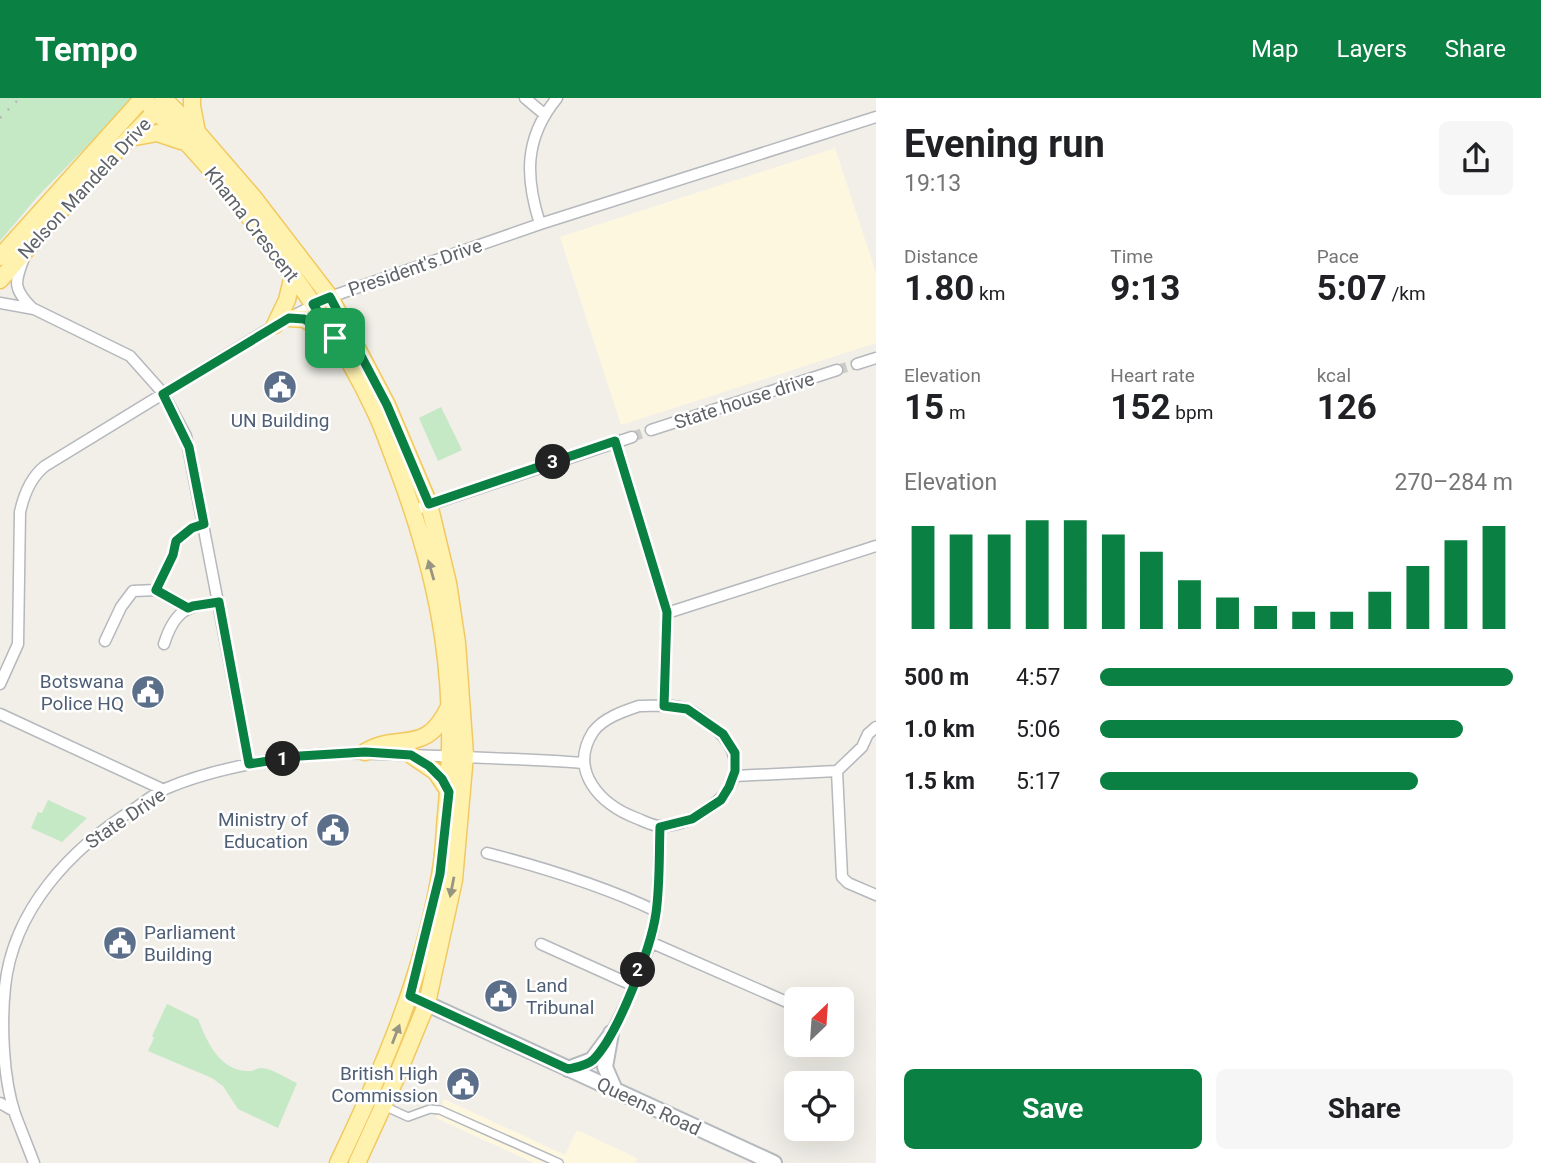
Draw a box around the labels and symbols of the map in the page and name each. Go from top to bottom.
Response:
street label: Nelson Mandela Drive [13,113,156,264]
street label: Khama Crescent [200,162,304,286]
street label: President's Drive [345,234,485,301]
pin [305,308,365,368]
street label: State house drive [671,367,817,434]
public building icon: UN Building [261,368,299,406]
place label: UN Building [231,409,329,432]
pin: 3 [536,444,570,480]
one-way arrow [425,559,435,580]
place label: Botswana Police HQ [40,670,124,715]
public building icon: Botswana Police HQ [129,673,167,711]
pin: 1 [266,742,300,776]
street label: State Drive [81,783,170,854]
place label: Ministry of Education [218,808,308,853]
public building icon: Ministry of Education [314,811,352,849]
one-way arrow [447,876,458,898]
place label: Parliament Building [144,921,236,966]
public building icon: Parliament Building [101,924,139,962]
pin: 2 [620,952,656,988]
place label: Land Tribunal [526,974,594,1019]
public building icon: Land Tribunal [482,977,520,1015]
north arrow [784,987,854,1057]
one-way arrow [390,1023,401,1044]
place label: British High Commission [331,1062,438,1107]
public building icon: British High Commission [444,1065,482,1103]
street label: Queens Road [593,1072,705,1141]

